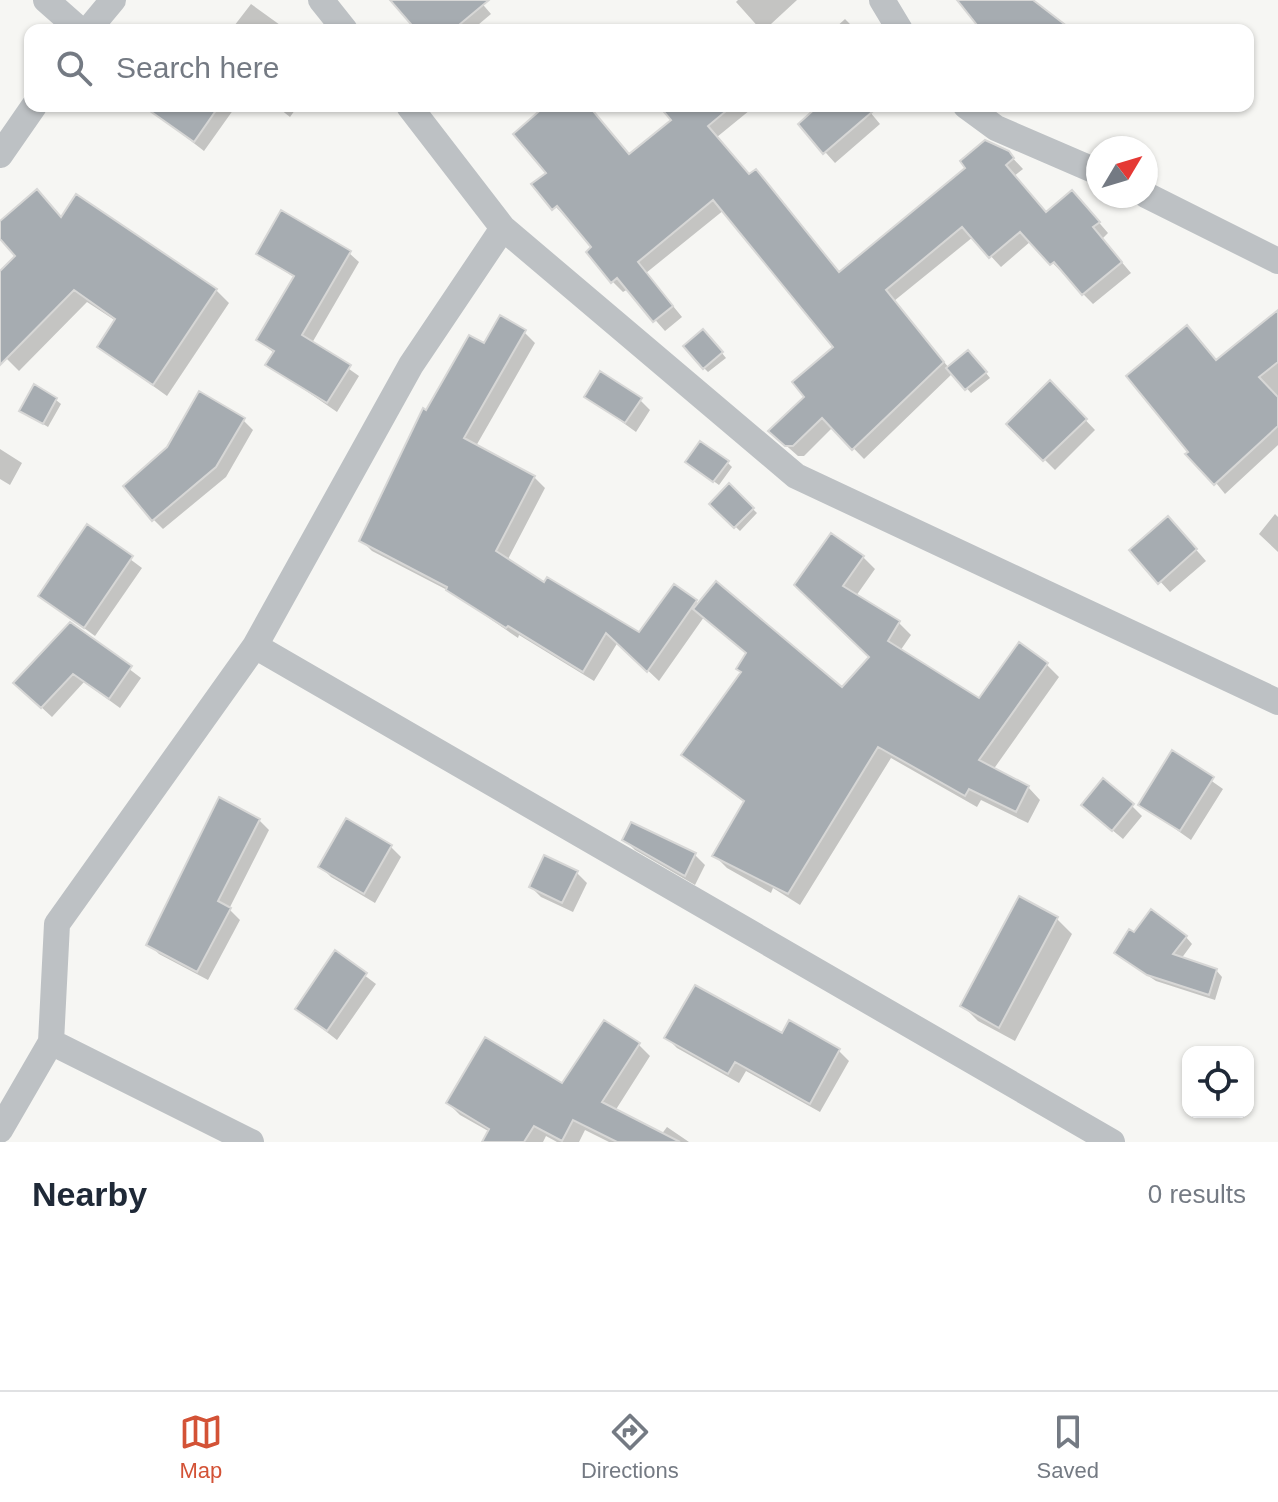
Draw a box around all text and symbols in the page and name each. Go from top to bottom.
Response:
search box [24,24,1254,112]
icon: search [52,46,96,90]
text: Search here [116,51,279,84]
north arrow [1086,136,1158,208]
map controls [1182,1046,1254,1118]
button: locate [1182,1046,1254,1118]
text: Nearby [32,1175,147,1213]
text: 0 results [1148,1179,1246,1209]
tab: Map [179,1410,223,1484]
tab: Directions [581,1410,679,1484]
tab: Saved [1037,1410,1099,1484]

